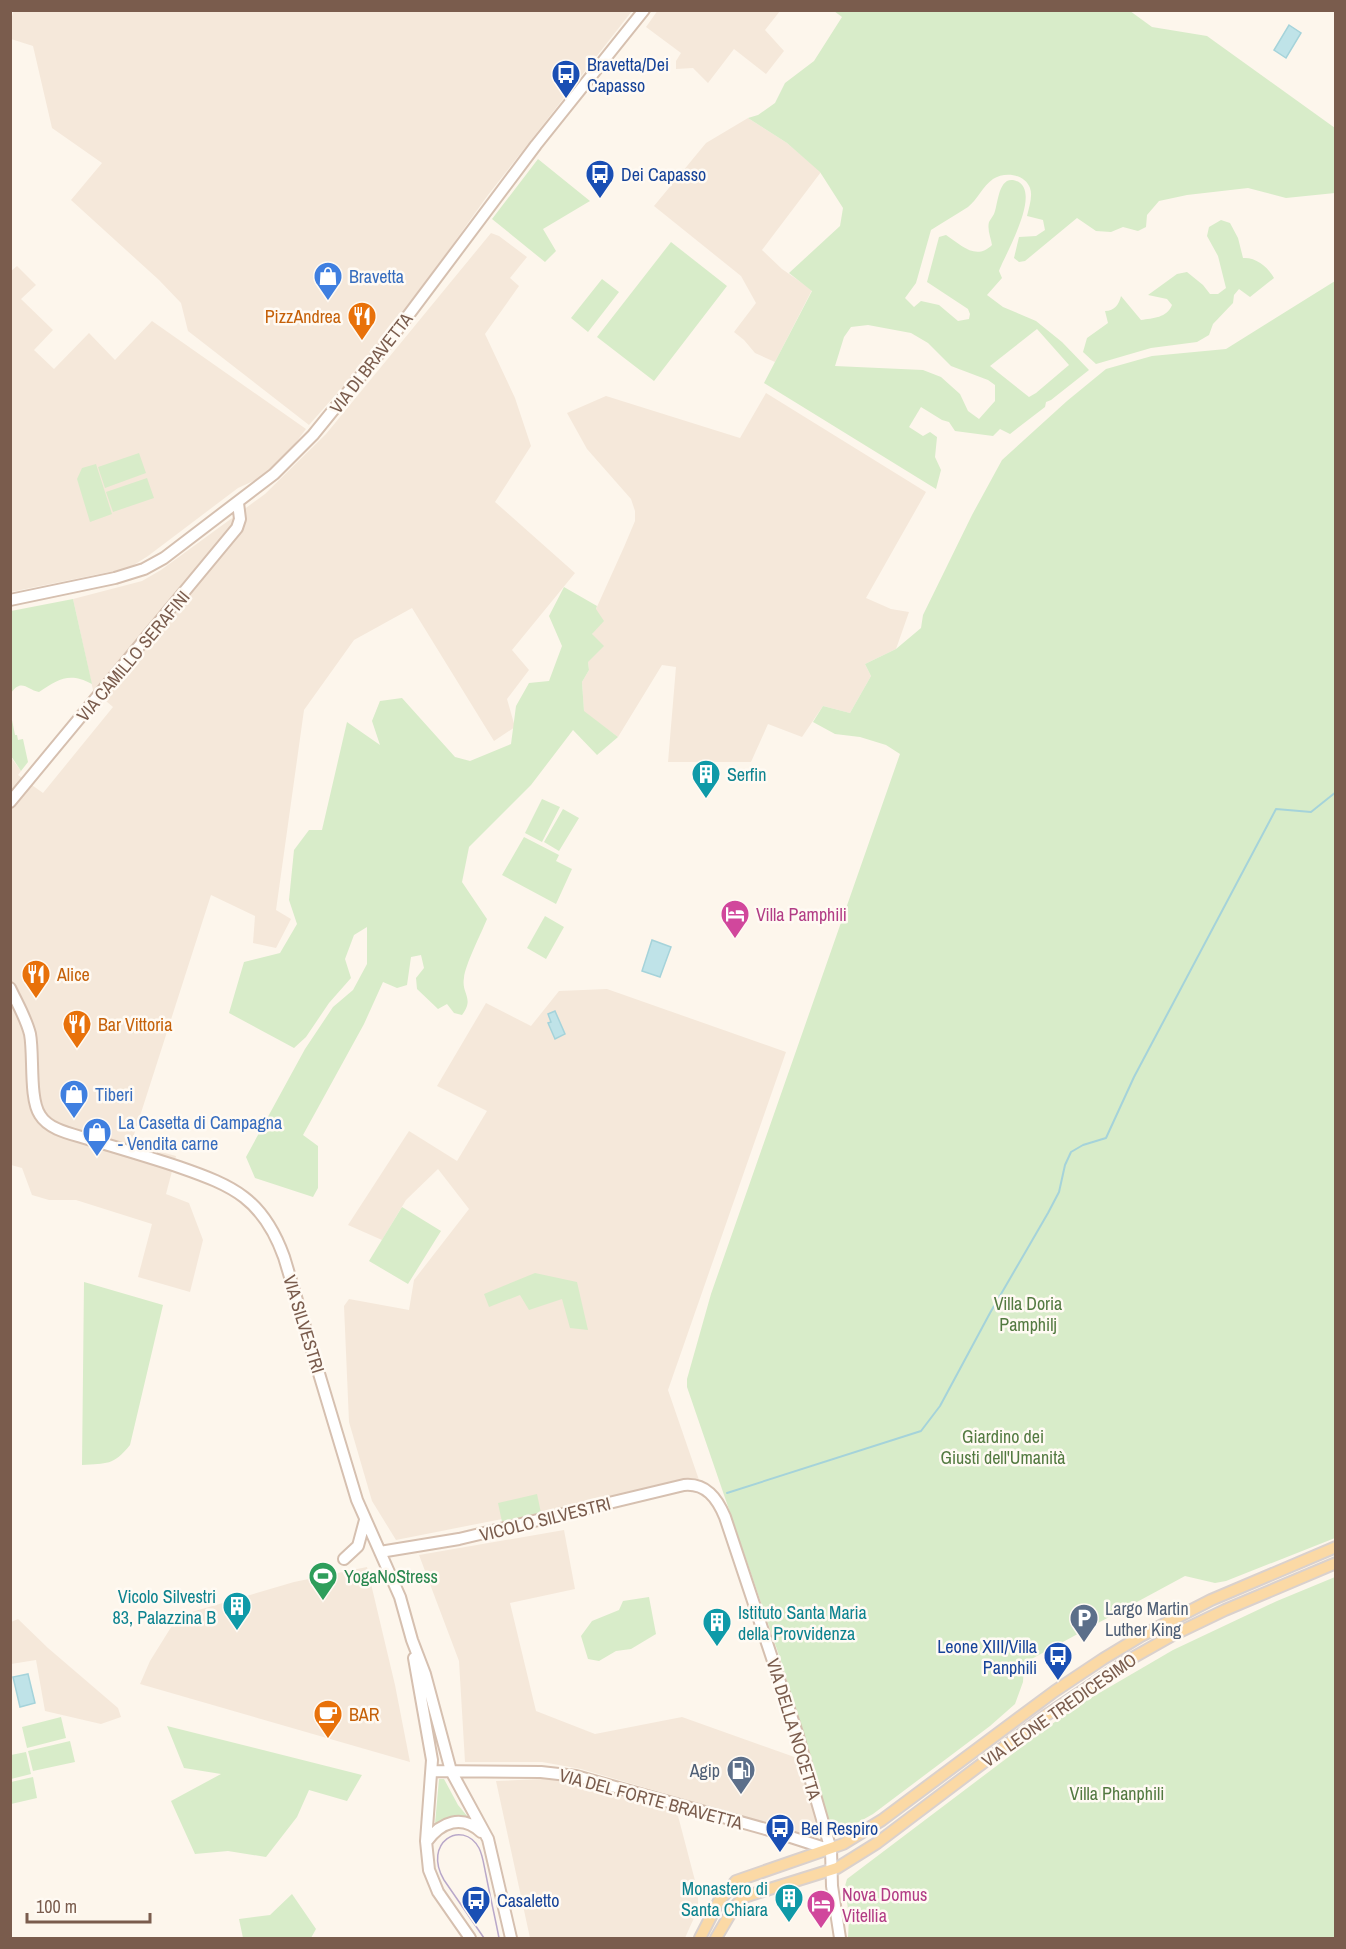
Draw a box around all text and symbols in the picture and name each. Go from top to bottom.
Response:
place label: Bravetta/Dei Capasso [587,52,669,98]
bus stop icon: Bravetta/Dei Capasso [550,58,582,100]
bus stop icon: Dei Capasso [584,158,616,200]
place label: Dei Capasso [621,162,706,187]
shop icon: Bravetta [312,260,344,302]
place label: Bravetta [349,264,404,289]
restaurant icon: PizzAndrea [346,300,378,342]
place label: PizzAndrea [265,304,341,329]
street label: VIA DI BRAVETTA [324,307,418,419]
street label: VIA CAMILLO SERAFINI [71,585,195,727]
building icon: Serfin [690,758,722,800]
place label: Serfin [727,762,766,787]
hotel icon: Villa Pamphili [719,898,751,940]
place label: Villa Pamphili [756,902,847,927]
restaurant icon: Alice [20,958,52,1000]
place label: Alice [56,962,90,987]
restaurant icon: Bar Vittoria [61,1008,93,1050]
place label: Bar Vittoria [98,1012,172,1037]
shop icon: Tiberi [58,1078,90,1120]
place label: Tiberi [95,1082,133,1107]
place label: La Casetta di Campagna - Vendita carne [118,1110,282,1156]
shop icon: La Casetta di Campagna - Vendita carne [81,1116,113,1158]
street label: VIA SILVESTRI [277,1272,331,1376]
park label: Villa Doria Pamphilj [994,1291,1062,1337]
park label: Giardino dei Giusti dell'Umanità [940,1424,1066,1470]
street label: VICOLO SILVESTRI [477,1491,613,1547]
sports icon: YogaNoStress [307,1560,339,1602]
place label: YogaNoStress [344,1564,438,1589]
place label: Vicolo Silvestri 83, Palazzina B [113,1584,216,1630]
building icon: Vicolo Silvestri 83, Palazzina B [221,1590,253,1632]
place label: Largo Martin Luther King [1105,1596,1189,1642]
place label: Istituto Santa Maria della Provvidenza [738,1600,867,1646]
parking icon: Largo Martin Luther King [1068,1602,1100,1644]
building icon: Istituto Santa Maria della Provvidenza [701,1606,733,1648]
place label: Leone XIII/Villa Panphili [937,1634,1037,1680]
bus stop icon: Leone XIII/Villa Panphili [1042,1640,1074,1682]
street label: VIA LEONE TREDICESIMO [977,1647,1141,1773]
street label: VIA DELLA NOCETTA [761,1655,827,1803]
cafe icon: BAR [312,1698,344,1740]
place label: BAR [349,1702,380,1727]
fuel station icon: Agip [725,1754,757,1796]
place label: Agip [689,1758,720,1783]
street label: VIA DEL FORTE BRAVETTA [556,1762,746,1836]
park label: Villa Phanphili [1070,1781,1164,1806]
bus stop icon: Bel Respiro [764,1812,796,1854]
place label: Bel Respiro [801,1816,878,1841]
place label: Monastero di Santa Chiara [681,1876,768,1922]
building icon: Monastero di Santa Chiara [773,1882,805,1924]
place label: Nova Domus Vitellia [842,1882,927,1928]
bus stop icon: Casaletto [460,1884,492,1926]
scale bar [27,1886,150,1924]
place label: Casaletto [497,1888,559,1913]
hotel icon: Nova Domus Vitellia [805,1888,837,1930]
text: 100 m [36,1894,77,1919]

